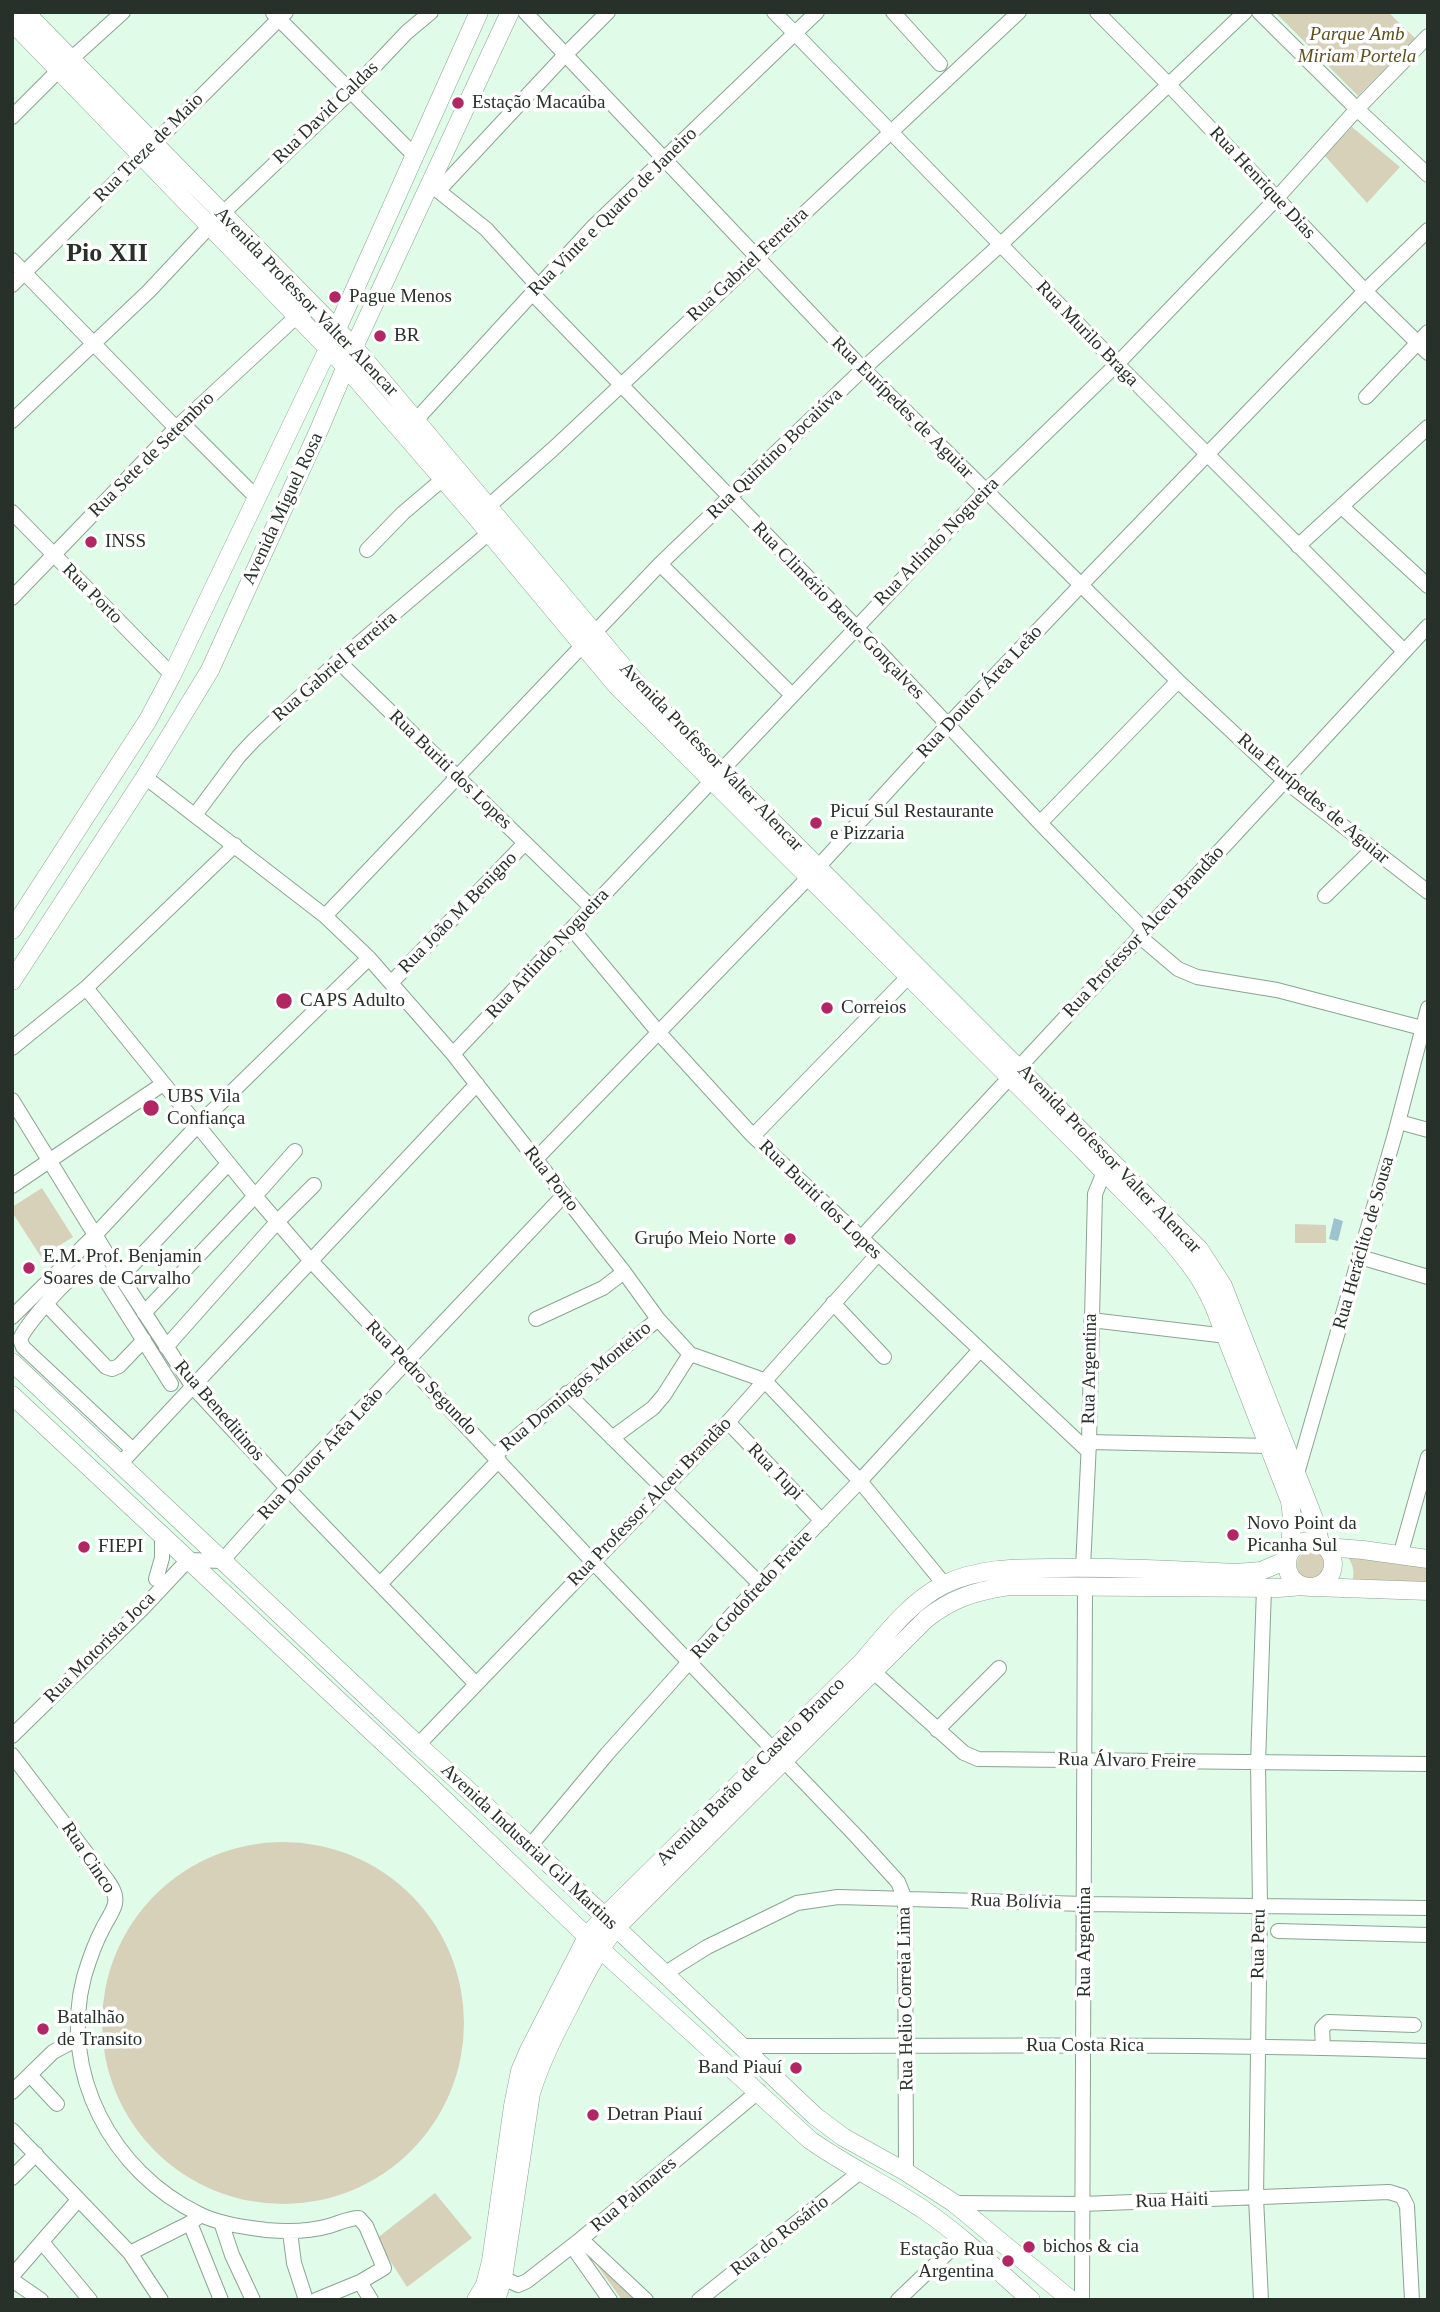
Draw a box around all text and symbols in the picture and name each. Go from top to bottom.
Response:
park label: Parque Amb Miriam Portela [1298,24,1416,68]
street label: Rua David Caldas [268,57,384,169]
street label: Rua Treze de Maio [90,89,208,207]
place label: Estação Macaúba [472,92,605,114]
marker: Estação Macaúba [450,95,466,111]
street label: Rua Henrique Dias [1204,122,1320,244]
street label: Rua Vinte e Quatro de Janeiro [524,123,702,301]
street label: Avenida Professor Valter Alencar [209,203,403,401]
street label: Rua Gabriel Ferreira [683,203,813,327]
district label: Pio XII [66,238,148,270]
street label: Rua Murilo Braga [1031,276,1143,392]
place label: Pague Menos [349,286,452,308]
marker: Pague Menos [327,289,343,305]
place label: BR [394,325,419,347]
marker: BR [372,328,388,344]
street label: Rua Eurípedes de Aguiar [826,332,978,484]
street label: Rua Quintino Bocaiúva [703,383,847,525]
street label: Rua Sete de Setembro [84,387,220,523]
street label: Avenida Miguel Rosa [238,429,328,589]
street label: Rua Arlindo Nogueira [870,473,1004,611]
street label: Rua Climério Bento Gonçalves [747,517,929,705]
place label: INSS [105,531,146,553]
marker: INSS [83,534,99,550]
street label: Rua Porto [57,559,127,629]
street label: Rua Gabriel Ferreira [268,607,402,727]
street label: Rua Doutor Área Leão [912,621,1048,763]
street label: Avenida Professor Valter Alencar [614,658,808,856]
street label: Rua Buriti dos Lopes [384,706,516,834]
street label: Rua Eurípedes de Aguiar [1232,729,1394,869]
place label: Picuí Sul Restaurante e Pizzaria [830,801,994,845]
marker: Picuí Sul Restaurante e Pizzaria [808,815,824,831]
street label: Rua Professor Alceu Brandão [1058,841,1230,1023]
street label: Rua João M Benigno [394,847,522,979]
street label: Rua Arlindo Nogueira [482,884,614,1024]
place label: CAPS Adulto [300,990,405,1012]
marker: CAPS Adulto [274,991,294,1011]
place label: Correios [841,997,906,1019]
marker: Correios [819,1000,835,1016]
street label: Avenida Professor Valter Alencar [1012,1060,1206,1258]
place label: UBS Vila Confiança [167,1086,245,1130]
marker: UBS Vila Confiança [141,1098,161,1118]
street label: Rua Buriti dos Lopes [754,1136,886,1264]
street label: Rua Porto [518,1142,584,1216]
street label: Rua Heráclito de Sousa [1328,1154,1400,1332]
place label: Gruṕo Meio Norte [635,1228,776,1250]
marker: Gruṕo Meio Norte [782,1231,798,1247]
place label: E.M. Prof. Benjamin Soares de Carvalho [43,1246,202,1290]
marker: E.M. Prof. Benjamin Soares de Carvalho [21,1260,37,1276]
street label: Rua Argentina [1078,1313,1102,1425]
street label: Rua Pedro Segundo [360,1316,482,1440]
street label: Rua Domingos Monteiro [496,1317,656,1457]
street label: Rua Beneditinos [169,1356,269,1466]
street label: Rua Doutor Arêa Leão [253,1383,389,1525]
street label: Rua Professor Alceu Brandão [563,1413,737,1591]
street label: Rua Tupi [742,1439,808,1505]
place label: Novo Point da Picanha Sul [1247,1513,1357,1557]
street label: Rua Godofredo Freire [686,1526,818,1664]
marker: Novo Point da Picanha Sul [1225,1527,1241,1543]
place label: FIEPI [98,1536,143,1558]
marker: FIEPI [76,1539,92,1555]
street label: Rua Motorista Joca [40,1588,160,1708]
street label: Avenida Barão de Castelo Branco [652,1673,850,1871]
street label: Rua Álvaro Freire [1058,1748,1196,1774]
street label: Avenida Industrial Gil Martins [436,1759,622,1935]
street label: Rua Cinco [56,1818,120,1898]
street label: Rua Argentina [1074,1887,1096,1997]
street label: Rua Bolívia [970,1889,1062,1915]
street label: Rua Helio Correia Lima [893,1907,919,2091]
street label: Rua Peru [1247,1909,1271,1979]
place label: Batalhão de Transito [57,2007,142,2051]
marker: Batalhão de Transito [35,2021,51,2037]
street label: Rua Costa Rica [1026,2035,1144,2057]
place label: Band Piauí [698,2057,782,2079]
marker: Band Piauí [788,2060,804,2076]
place label: Detran Piauí [607,2104,703,2126]
marker: Detran Piauí [585,2107,601,2123]
street label: Rua Palmares [586,2153,682,2237]
street label: Rua Haiti [1135,2188,1209,2214]
street label: Rua do Rosário [726,2191,834,2281]
place label: bichos & cia [1043,2236,1139,2258]
place label: Estação Rua Argentina [900,2239,994,2283]
marker: bichos & cia [1021,2239,1037,2255]
marker: Estação Rua Argentina [1000,2253,1016,2269]

